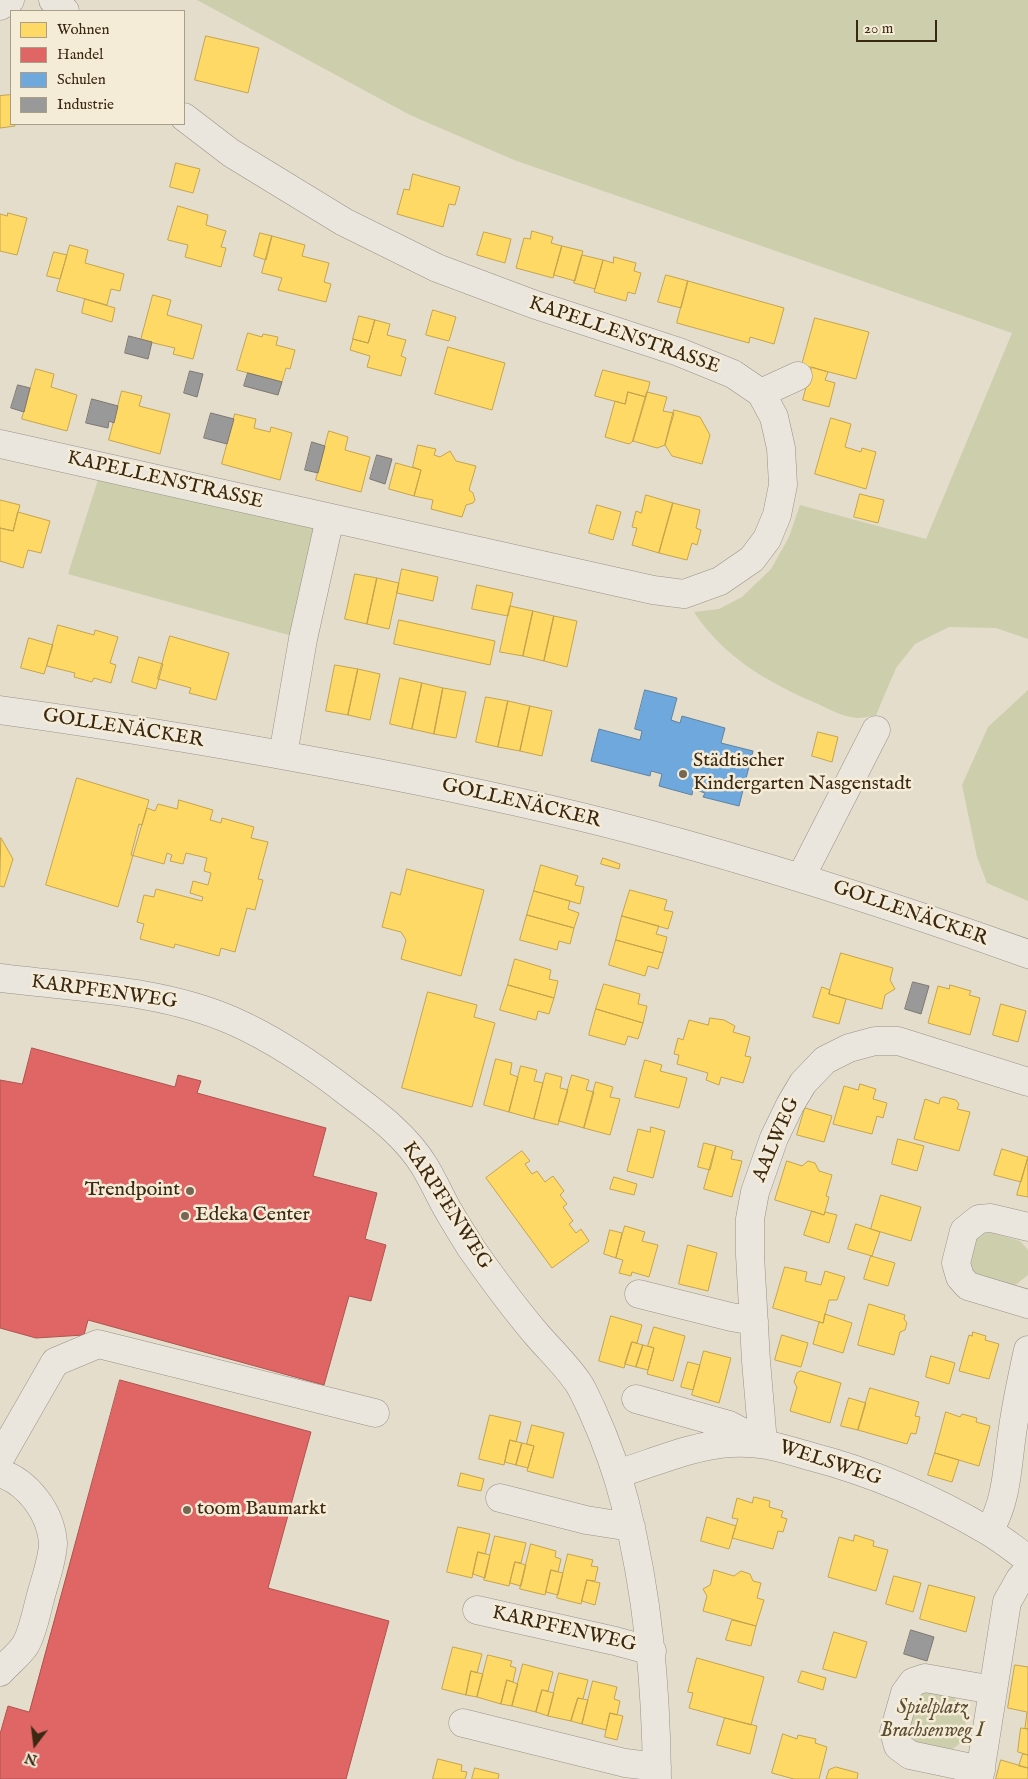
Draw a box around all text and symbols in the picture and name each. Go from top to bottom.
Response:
legend [10,10,185,125]
scale bar [858,10,939,42]
text: 20 m [864,19,893,38]
text: Wohnen [57,20,109,39]
text: Handel [57,45,103,64]
text: Schulen [57,70,106,89]
text: Industrie [57,95,114,114]
street label: KAPELLENSTRASSE [525,292,723,380]
street label: KAPELLENSTRASSE [65,447,265,515]
street label: GOLLENÄCKER [41,704,205,754]
place label: Städtischer Kindergarten Nasgenstadt [693,750,912,797]
marker: Städtischer Kindergarten Nasgenstadt [677,768,689,780]
street label: GOLLENÄCKER [439,774,603,834]
street label: GOLLENÄCKER [829,876,991,952]
street label: KARPFENWEG [29,971,179,1015]
street label: AALWEG [748,1094,806,1186]
street label: KARPFENWEG [396,1138,496,1274]
place label: Trendpoint [85,1179,180,1203]
marker: Trendpoint [184,1185,196,1197]
place label: Edeka Center [195,1204,310,1228]
marker: Edeka Center [179,1210,191,1222]
street label: WELSWEG [776,1436,884,1492]
place label: toom Baumarkt [197,1498,326,1522]
marker: toom Baumarkt [181,1504,193,1516]
street label: KARPFENWEG [490,1602,638,1658]
park label: Spielplatz Brachsenweg I [880,1697,984,1744]
north arrow [10,1719,60,1769]
text: N [23,1748,39,1769]

